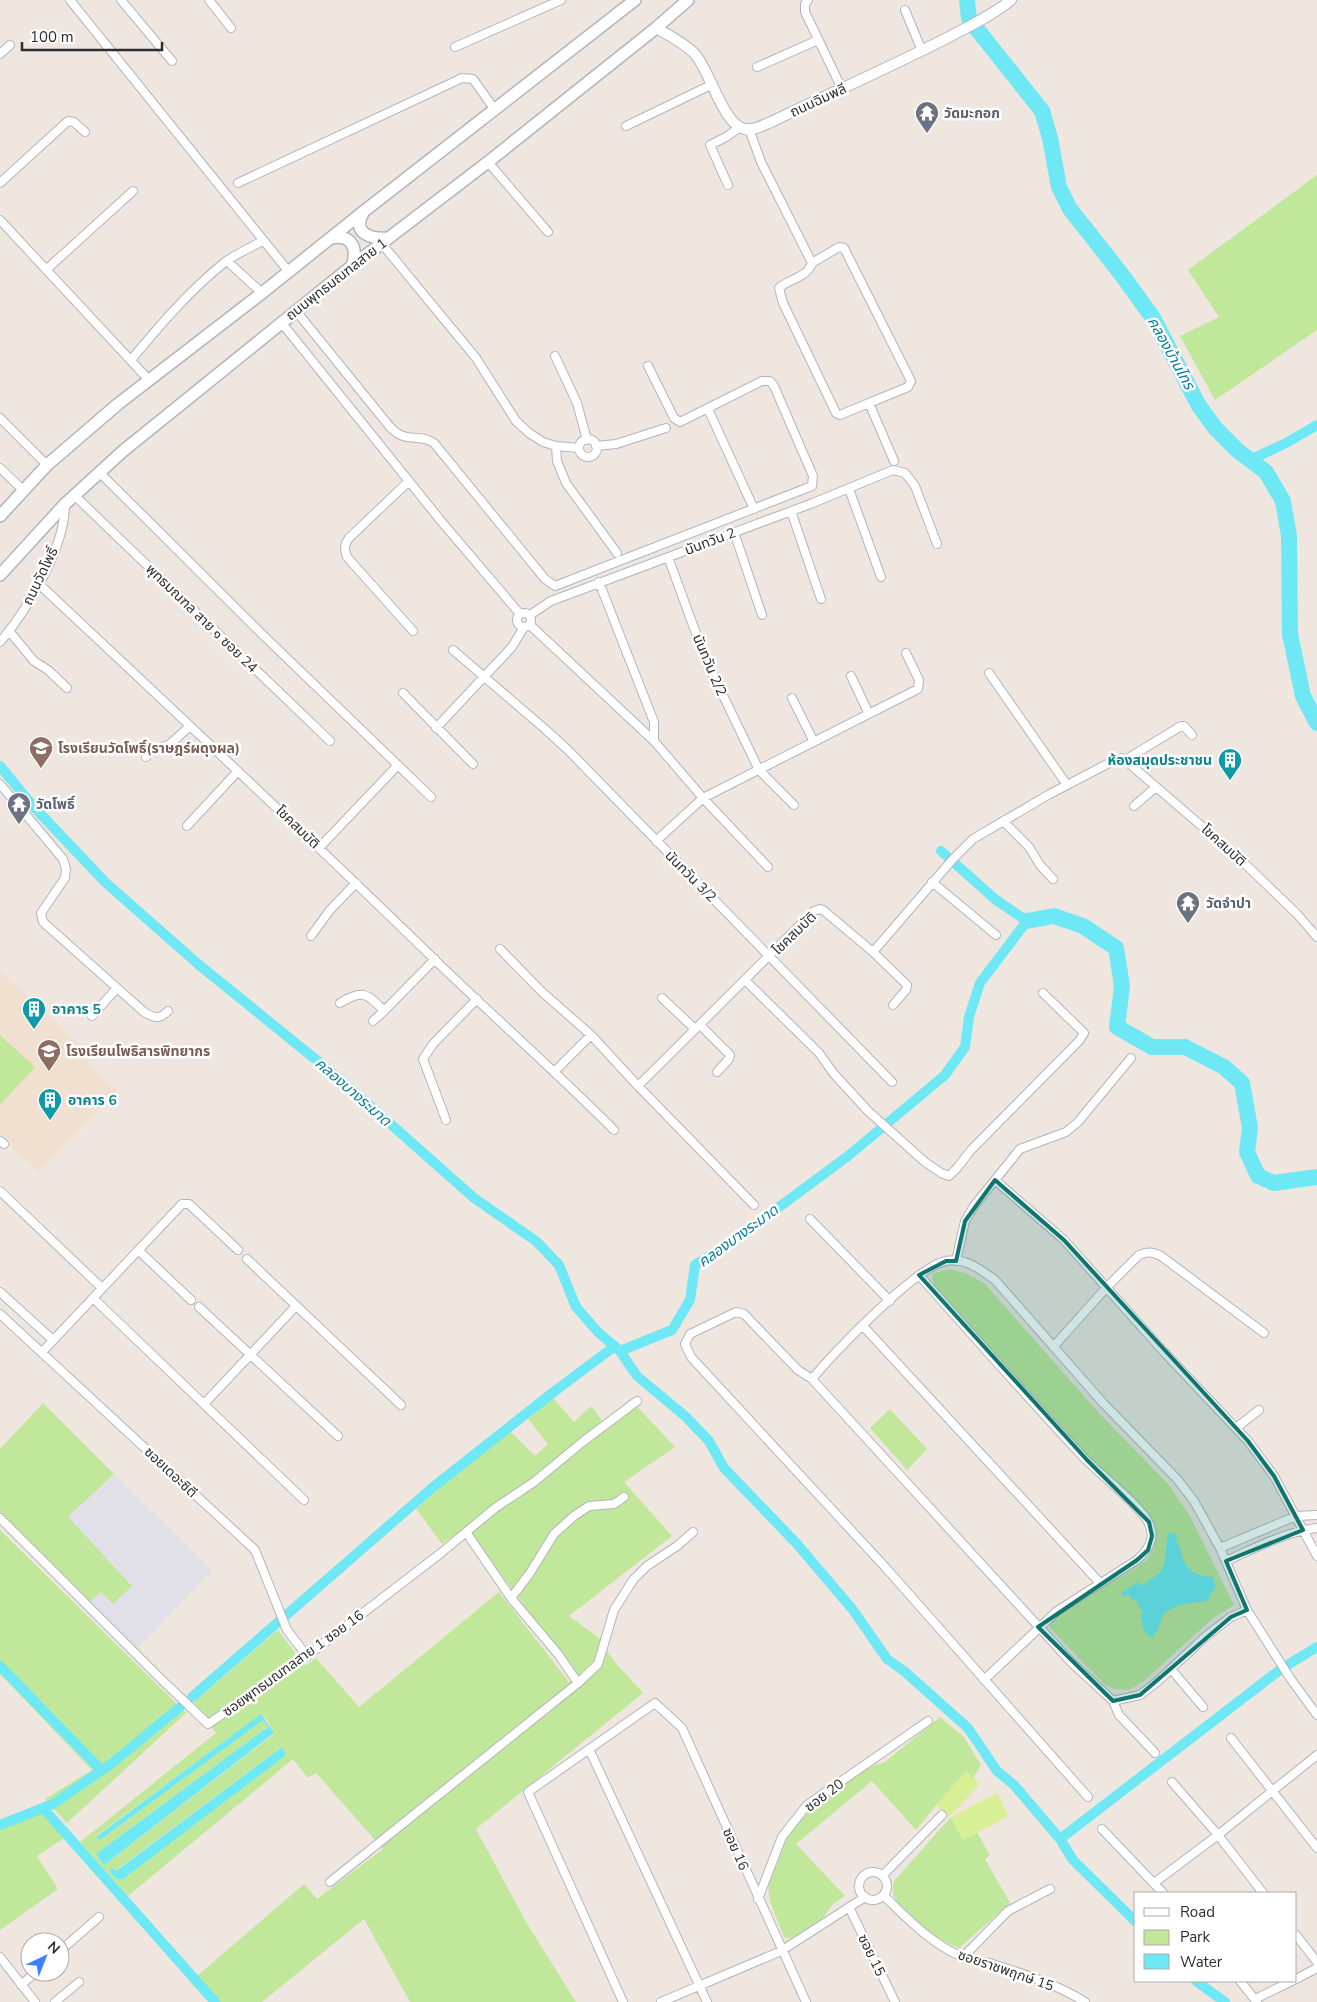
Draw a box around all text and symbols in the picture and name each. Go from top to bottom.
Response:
scale bar [22,20,162,52]
text: 100 m [30,27,74,47]
street label: ถนนฉิมพลี [787,79,850,122]
temple icon: วัดมะกอก [914,100,940,134]
place label: วัดมะกอก [944,104,1000,123]
street label: ถนนพุทธมณฑลสาย 1 [282,234,391,325]
water label: คลองบ้านไทร [1143,313,1200,394]
street label: นันทวัน 2 [682,523,738,560]
street label: ถนนวัดโพธิ์ [18,544,63,608]
street label: พุทธมณฑล สาย ๑ ซอย 24 [141,560,262,677]
street label: นันทวัน 2/2 [688,631,731,699]
school or university icon: โรงเรียนวัดโพธิ์(ราษฎร์ผดุงผล) [28,735,54,769]
place label: โรงเรียนวัดโพธิ์(ราษฎร์ผดุงผล) [58,739,240,758]
building icon: ห้องสมุดประชาชน [1217,747,1243,781]
place label: ห้องสมุดประชาชน [1108,751,1212,770]
temple icon: วัดโพธิ์ [6,791,32,825]
place label: วัดโพธิ์ [36,795,76,814]
street label: โชคสมบัติ [271,802,324,853]
street label: โชคสมบัติ [1197,820,1250,871]
street label: นันทวัน 3/2 [661,846,721,906]
temple icon: วัดจำปา [1175,890,1201,924]
place label: วัดจำปา [1206,894,1251,913]
street label: โชคสมบัติ [768,908,821,959]
building icon: อาคาร 5 [21,996,47,1030]
place label: อาคาร 5 [52,1000,101,1019]
school or university icon: โรงเรียนโพธิสารพิทยากร [36,1038,62,1072]
place label: โรงเรียนโพธิสารพิทยากร [66,1042,210,1061]
water label: คลองบางระมาด [311,1053,396,1131]
building icon: อาคาร 6 [37,1087,63,1121]
place label: อาคาร 6 [68,1091,117,1110]
water label: คลองบางระมาด [694,1200,783,1272]
street label: ซอยเดอะซิตี [140,1443,201,1502]
street label: ซอยพุทธมณฑลสาย 1 ซอย 16 [219,1606,368,1721]
street label: ซอย 20 [801,1774,848,1816]
street label: ซอย 16 [718,1825,753,1873]
legend [1134,1892,1297,1982]
text: Road [1180,1902,1215,1922]
text: Park [1180,1927,1210,1947]
street label: ซอย 15 [853,1931,890,1979]
north arrow [20,1932,70,1982]
text: N [43,1937,64,1958]
street label: ซอยราชพฤกษ์ 15 [955,1945,1056,1996]
text: Water [1180,1952,1223,1972]

